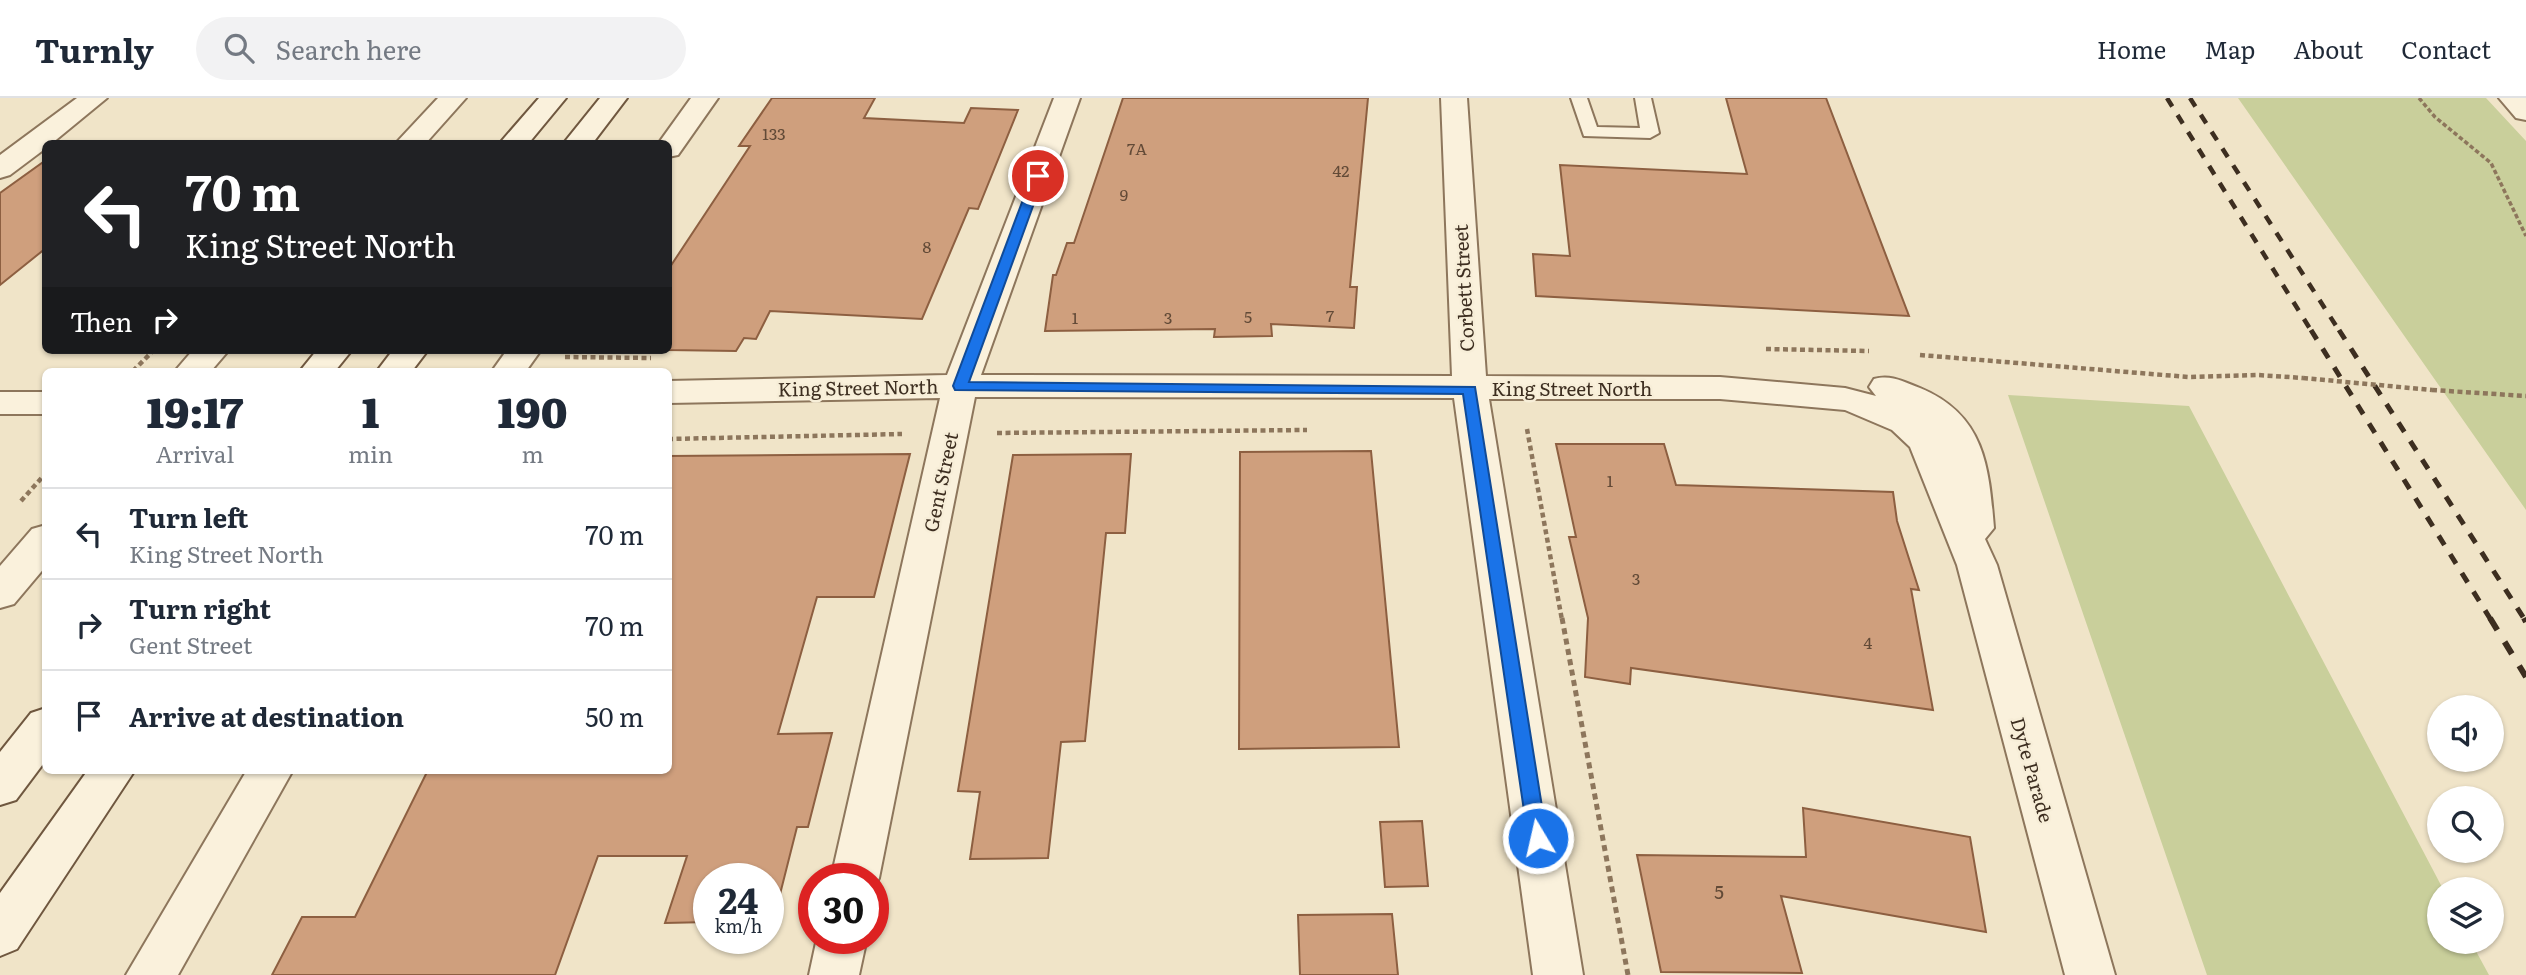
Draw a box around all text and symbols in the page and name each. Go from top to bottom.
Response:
search box [196,17,686,80]
text: Turnly [35,24,154,73]
icon: search [220,29,258,67]
text: Search here [276,29,421,68]
text: Home [2097,31,2166,66]
text: Map [2204,31,2255,66]
text: About [2293,31,2363,66]
text: Contact [2401,31,2491,66]
house number: 133 [762,121,786,145]
house number: 7A [1127,136,1147,160]
pin [1008,146,1068,206]
text: 70 m [185,153,300,226]
icon: arrive [1019,157,1057,195]
house number: 42 [1333,158,1349,182]
icon: left [70,168,161,259]
house number: 9 [1120,182,1128,206]
text: King Street North [185,220,456,268]
street label: Corbett Street [1446,223,1480,352]
house number: 8 [923,234,932,258]
text: Then [70,301,132,340]
icon: right [146,301,184,339]
house number: 7 [1326,303,1334,327]
house number: 5 [1244,304,1252,328]
house number: 1 [1072,305,1079,329]
house number: 3 [1164,305,1172,329]
street label: King Street North [777,372,939,402]
street label: King Street North [1492,374,1652,402]
text: 19:17 [147,379,243,441]
text: 1 [362,379,379,441]
text: 190 [498,379,567,441]
street label: Gent Street [916,429,964,534]
text: Arrival [156,436,234,470]
text: min [348,436,393,470]
text: m [521,436,544,470]
house number: 1 [1607,468,1614,492]
text: Turn left [129,497,248,536]
text: 70 m [585,514,644,553]
icon: left [70,515,108,553]
text: King Street North [129,536,324,570]
house number: 3 [1632,566,1640,590]
text: Turn right [129,588,271,627]
text: 70 m [585,605,644,644]
icon: right [70,606,108,644]
text: Gent Street [129,627,252,661]
house number: 4 [1864,630,1873,654]
map controls [2427,695,2504,954]
button: sound [2427,695,2504,772]
text: Arrive at destination [129,696,404,735]
text: 50 m [585,696,644,735]
icon: arrive [70,697,108,735]
street label: Dyte Parade [2005,714,2061,826]
button: search [2427,786,2504,863]
position arrow [1501,801,1575,875]
speed limit sign: 30 [798,863,889,954]
text: 24 [719,873,758,925]
house number: 5 [1714,877,1724,905]
button: layers [2427,877,2504,954]
text: km/h [715,912,762,939]

